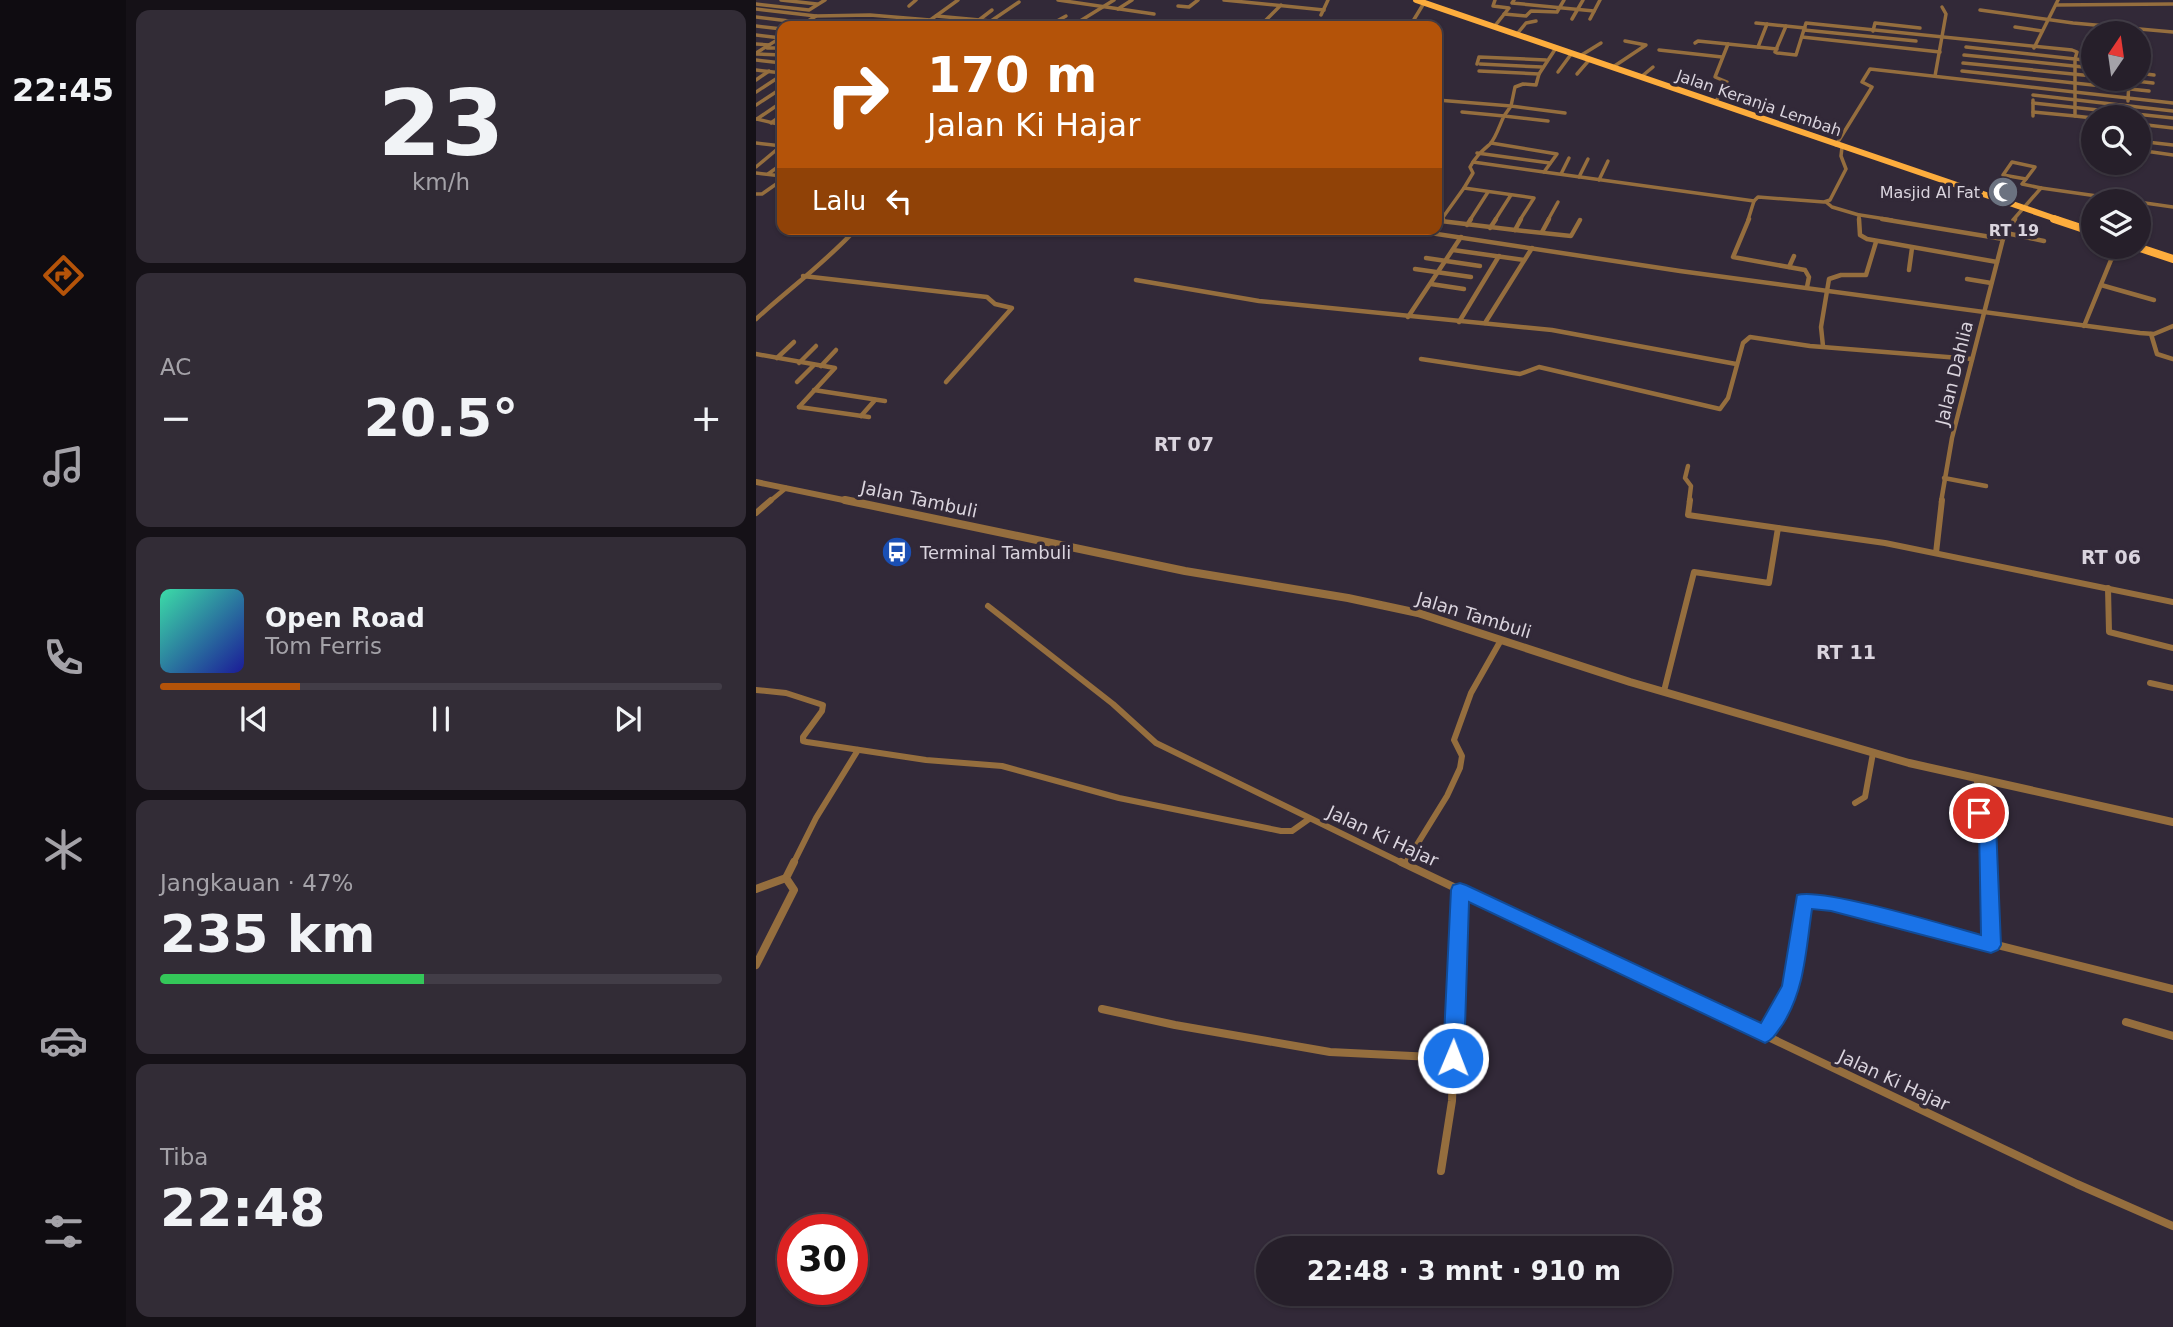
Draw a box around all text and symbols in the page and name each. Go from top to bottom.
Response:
north arrow [2081,21,2151,91]
map controls [2081,21,2151,259]
text: 170 m [927,47,1097,104]
icon: right [812,49,903,140]
street label: Jalan Keranja Lembah [1673,65,1844,140]
text: 22:45 [12,71,114,109]
text: 23 [378,71,504,176]
button: search [2081,105,2151,175]
text: Jalan Ki Hajar [927,106,1140,144]
text: km/h [412,169,470,195]
mosque icon: Masjid Al Fat [1986,175,2020,209]
icon: left [880,182,918,220]
place label: Masjid Al Fat [1880,183,1980,202]
text: Lalu [812,186,866,216]
button: layers [2081,189,2151,259]
district label: RT 19 [1989,221,2039,240]
icon: directions [39,251,88,300]
street label: Jalan Dahlia [1931,319,1977,428]
text: AC [160,354,191,380]
text: 20.5° [364,388,518,448]
text: − [160,396,192,440]
text: + [690,396,722,440]
district label: RT 07 [1154,433,1214,455]
icon: music [39,442,88,491]
street label: Jalan Tambuli [858,476,979,522]
bus stop icon: Terminal Tambuli [880,535,914,569]
place label: Terminal Tambuli [919,542,1071,563]
district label: RT 06 [2081,546,2141,568]
street label: Jalan Tambuli [1413,587,1534,642]
text: Open Road [265,603,425,633]
icon: phone [39,633,88,682]
text: Tom Ferris [265,633,382,659]
district label: RT 11 [1816,641,1876,663]
icon: previous [235,700,273,738]
icon: pause [422,700,460,738]
icon: next [609,700,647,738]
pin [1949,783,2009,843]
icon: arrive [1960,794,1998,832]
street label: Jalan Ki Hajar [1323,801,1442,871]
icon: climate [39,825,88,874]
text: Jangkauan · 47% [160,870,353,896]
text: 235 km [160,904,375,964]
icon: car [39,1016,88,1065]
position arrow [1416,1021,1490,1095]
street label: Jalan Ki Hajar [1834,1045,1953,1115]
text: Tiba [160,1144,208,1170]
text: 22:48 [160,1178,326,1238]
icon: filters [39,1207,88,1256]
speed limit sign: 30 [777,1214,868,1305]
text: 22:48 · 3 mnt · 910 m [1307,1256,1621,1286]

